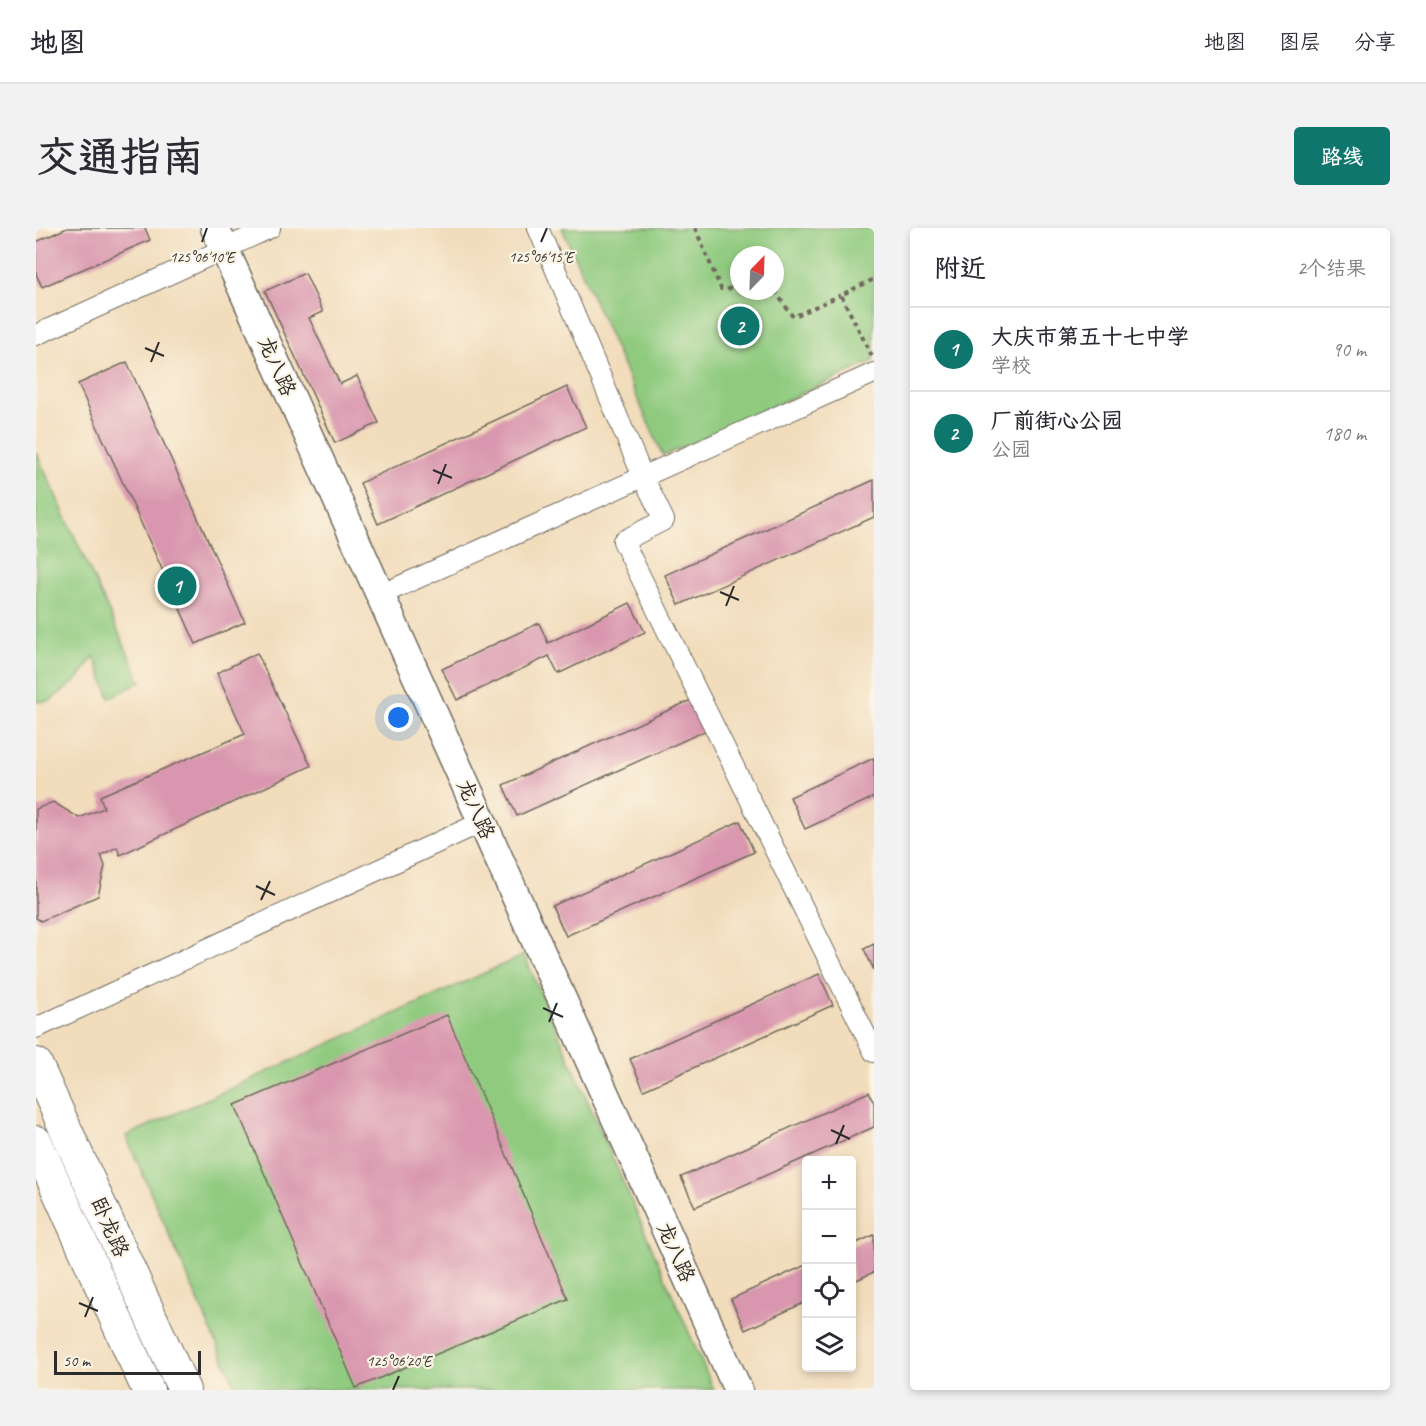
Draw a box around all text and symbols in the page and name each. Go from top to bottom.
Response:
text: 地图 [30,25,86,60]
text: 地图 [1204,29,1246,55]
text: 图层 [1279,29,1321,55]
text: 分享 [1354,29,1396,55]
button: 路线 [1294,127,1390,185]
text: 交通指南 [36,131,204,184]
north arrow [730,246,784,300]
text: 125°06'10"E [170,248,236,267]
text: 125°06'15"E [509,248,575,267]
text: 附近 [934,252,986,285]
text: 2个结果 [1297,256,1366,281]
pin: 2 [720,304,760,348]
text: 大庆市第五十七中学 [991,323,1189,351]
street label: 龙八路 [252,332,302,400]
text: 1 [949,337,958,362]
text: 90 m [1332,337,1366,362]
text: 学校 [991,353,1031,378]
text: 厂前街心公园 [991,407,1123,435]
text: 2 [949,421,958,446]
text: 180 m [1323,421,1366,446]
text: 公园 [991,437,1031,462]
pin: 1 [158,564,196,608]
your location [384,703,413,732]
street label: 龙八路 [451,775,501,843]
map controls [802,1156,856,1372]
button: + [802,1156,856,1210]
street label: 卧龙路 [85,1193,135,1261]
button: − [802,1210,856,1264]
street label: 龙八路 [651,1218,701,1286]
button: locate [802,1264,856,1318]
button: layers [802,1318,856,1372]
scale bar [54,1348,201,1376]
text: 50 m [63,1351,90,1371]
text: 125°06'20"E [367,1352,433,1371]

